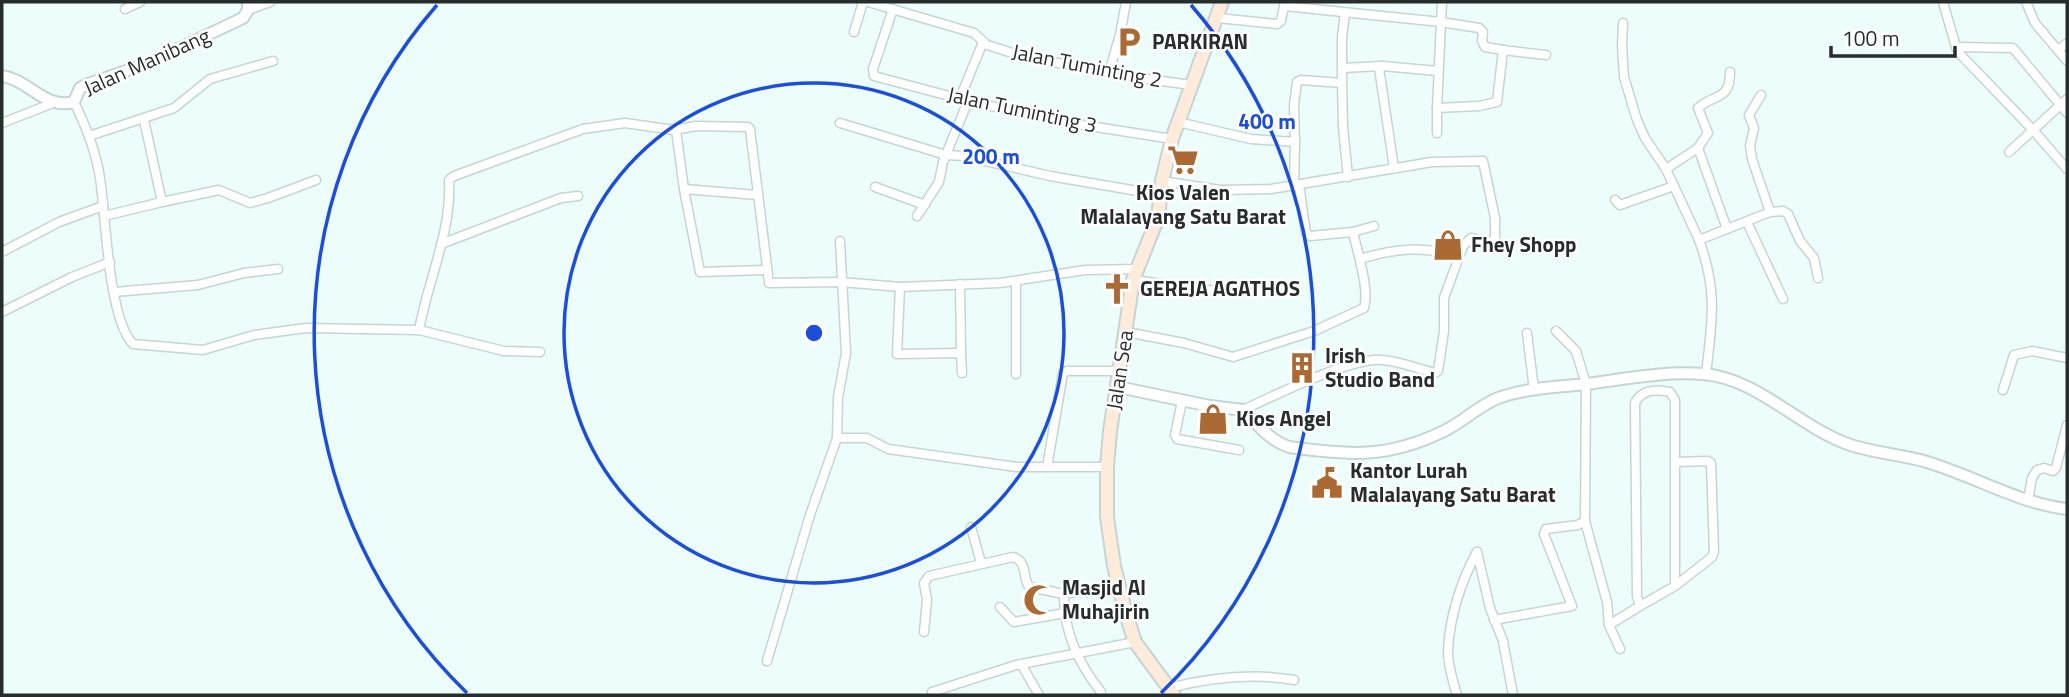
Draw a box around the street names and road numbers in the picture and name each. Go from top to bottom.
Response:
street label: Jalan Manibang [78,19,215,103]
street label: Jalan Tuminting 2 [1010,35,1165,95]
street label: Jalan Tuminting 3 [945,78,1100,140]
street label: Jalan Sea [1097,327,1141,412]

